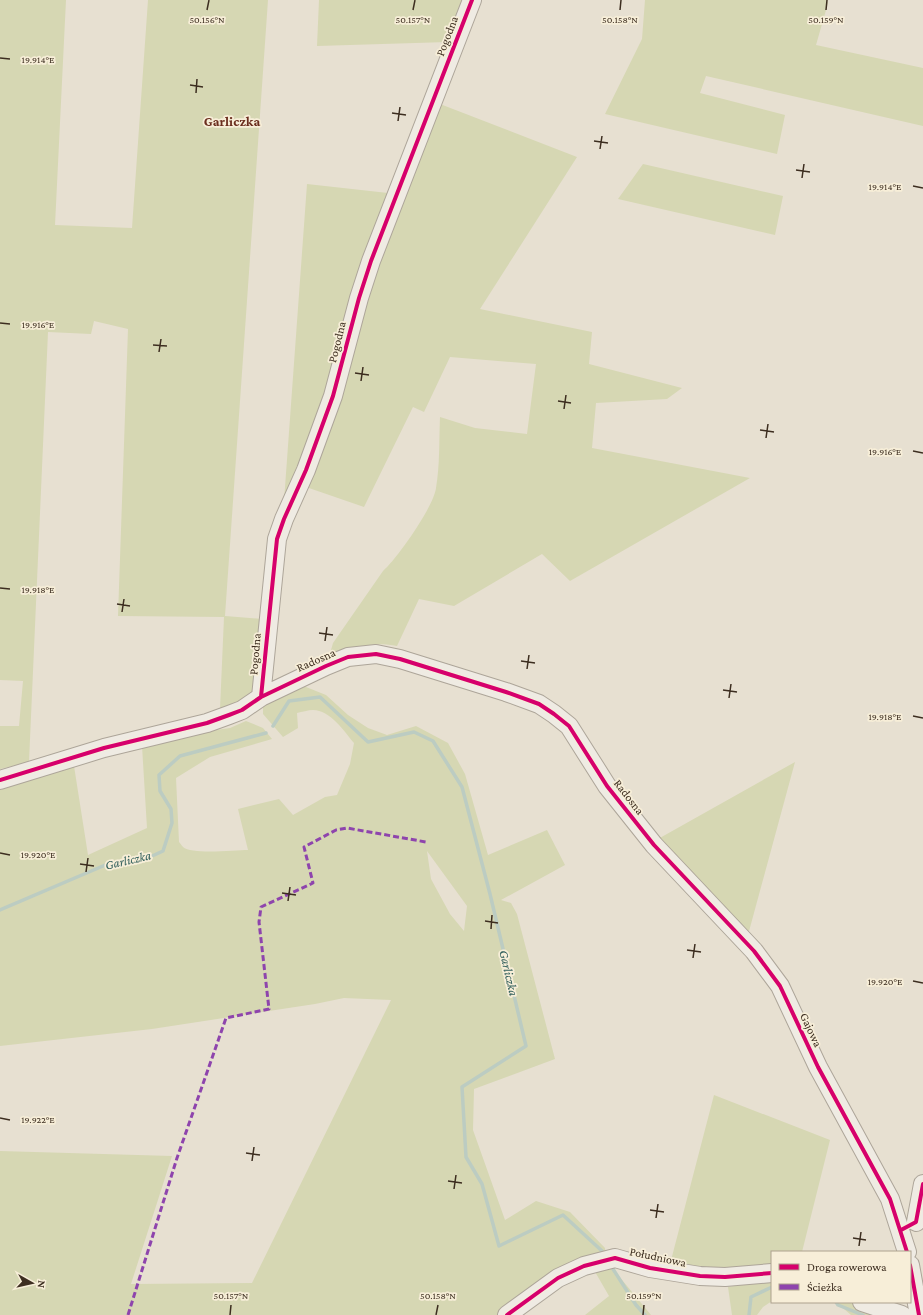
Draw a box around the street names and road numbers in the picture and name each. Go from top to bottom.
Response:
street label: Pogodna [433,14,461,58]
street label: Pogodna [325,320,349,364]
street label: Pogodna [246,632,264,675]
street label: Radosna [294,645,338,675]
street label: Radosna [611,776,647,818]
street label: Gajowa [797,1011,825,1050]
street label: Południowa [628,1244,688,1270]

